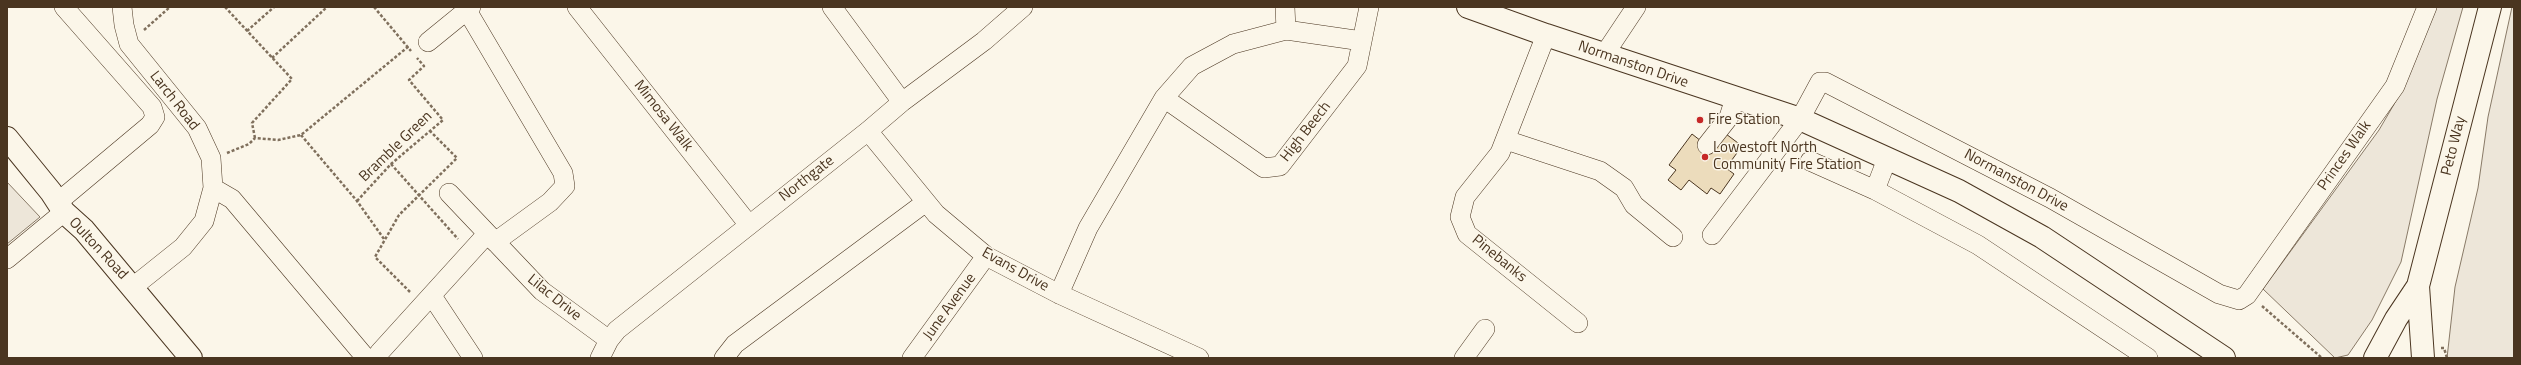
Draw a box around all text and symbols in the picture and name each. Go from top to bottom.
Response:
street label: Normanston Drive [1575,38,1691,92]
street label: Larch Road [145,68,203,134]
street label: Mimosa Walk [630,77,696,155]
street label: High Beech [1277,98,1335,166]
street label: Bramble Green [356,108,436,186]
place label: Fire Station [1708,111,1780,129]
street label: Peto Way [2438,114,2470,178]
marker: Fire Station [1695,115,1705,125]
street label: Princes Walk [2314,118,2376,194]
place label: Lowestoft North Community Fire Station [1713,139,1862,174]
street label: Normanston Drive [1961,146,2071,216]
street label: Northgate [776,152,838,206]
marker: Lowestoft North Community Fire Station [1700,152,1710,162]
street label: Oulton Road [65,214,131,284]
street label: Pinebanks [1468,231,1530,287]
street label: Evans Drive [978,244,1052,296]
street label: June Avenue [920,270,980,344]
street label: Lilac Drive [523,271,585,325]

